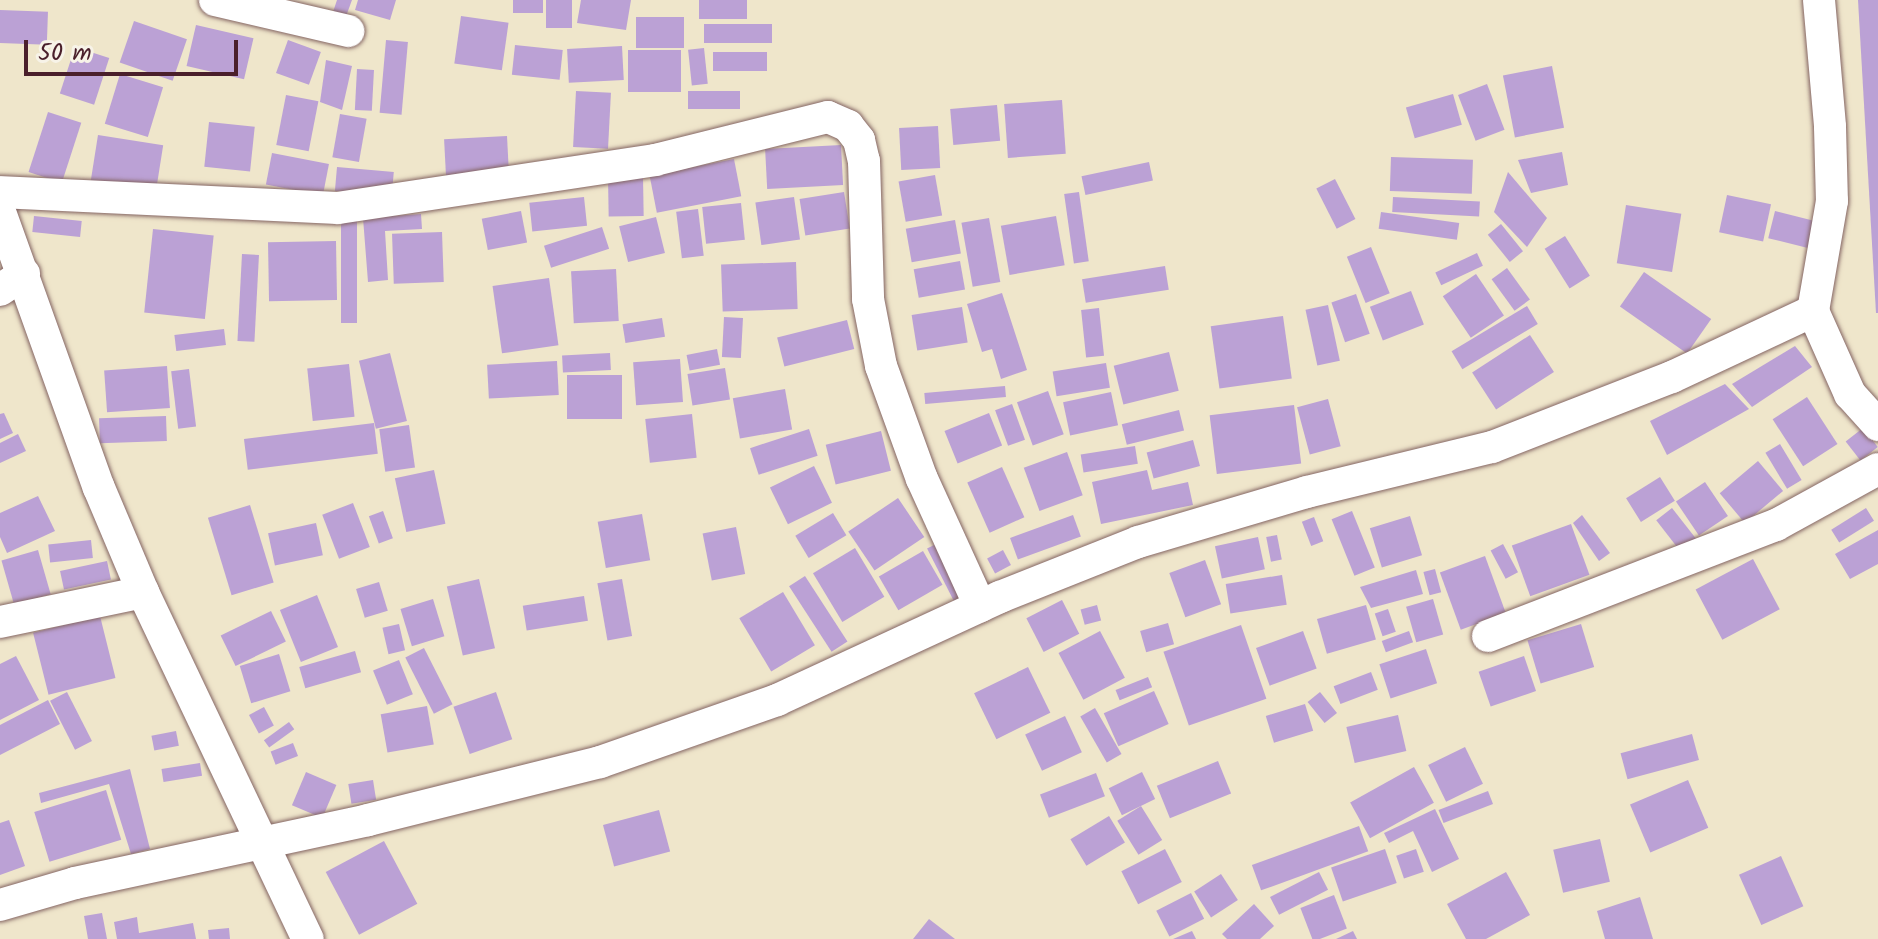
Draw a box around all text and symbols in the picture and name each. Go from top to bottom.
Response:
scale bar [28,24,242,74]
text: 50 m [38,34,92,73]

